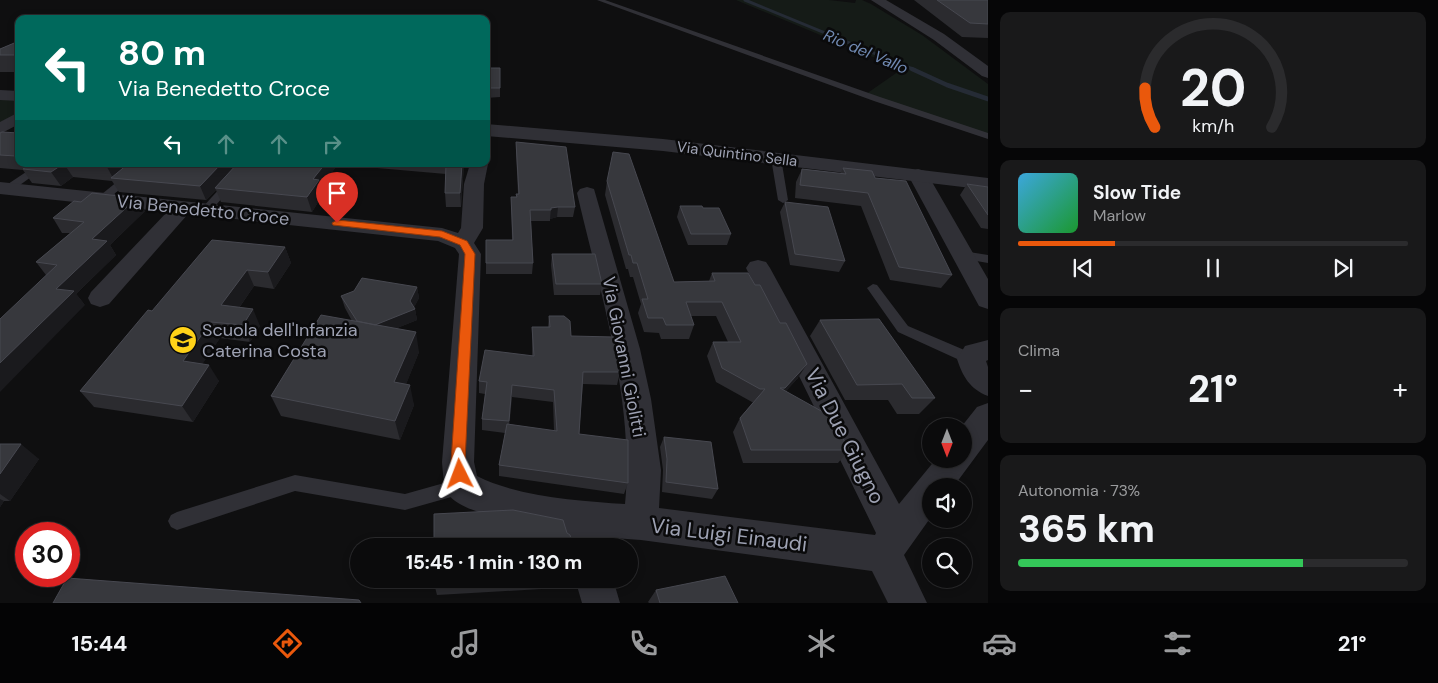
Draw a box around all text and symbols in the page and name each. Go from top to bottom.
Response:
water label: Rio del Vallo [820,24,911,79]
text: 80 m [118,30,206,76]
icon: left [35,35,100,100]
text: 20 [1180,54,1246,122]
text: Via Benedetto Croce [118,74,330,103]
text: km/h [1192,114,1234,138]
icon: left [159,130,187,158]
icon: ahead [212,130,240,158]
icon: ahead [265,130,293,158]
icon: right [318,130,346,158]
street label: Via Quintino Sella [676,137,798,171]
pin [316,172,358,223]
icon: arrive [323,179,351,207]
text: Slow Tide [1093,180,1181,205]
street label: Via Benedetto Croce [115,189,291,231]
text: Marlow [1093,205,1146,226]
icon: previous [1069,254,1097,282]
icon: pause [1199,254,1227,282]
icon: next [1329,254,1357,282]
street label: Via Giovanni Giolitti [597,275,651,439]
place label: Scuola dell'Infanzia Caterina Costa [202,318,358,363]
school or university icon: Scuola dell'Infanzia Caterina Costa [168,325,198,355]
text: Clima [1018,340,1060,361]
street label: Via Due Giugno [799,363,891,509]
text: 21° [1188,364,1238,414]
text: − [1018,371,1033,408]
text: + [1393,371,1408,408]
north arrow [922,418,972,468]
map controls [922,418,972,588]
position arrow [433,447,485,499]
button: sound [922,478,972,528]
text: Autonomia · 73% [1018,480,1140,501]
text: 365 km [1018,504,1155,554]
street label: Via Luigi Einaudi [649,512,809,558]
speed limit sign: 30 [15,522,80,587]
button: search [922,538,972,588]
text: 15:45 · 1 min · 130 m [406,550,582,575]
icon: directions [270,626,305,661]
icon: music [448,626,483,661]
icon: phone [626,626,661,661]
icon: climate [804,626,839,661]
icon: car [982,626,1017,661]
icon: filters [1160,626,1195,661]
text: 15:44 [71,629,127,658]
text: 21° [1338,629,1367,658]

